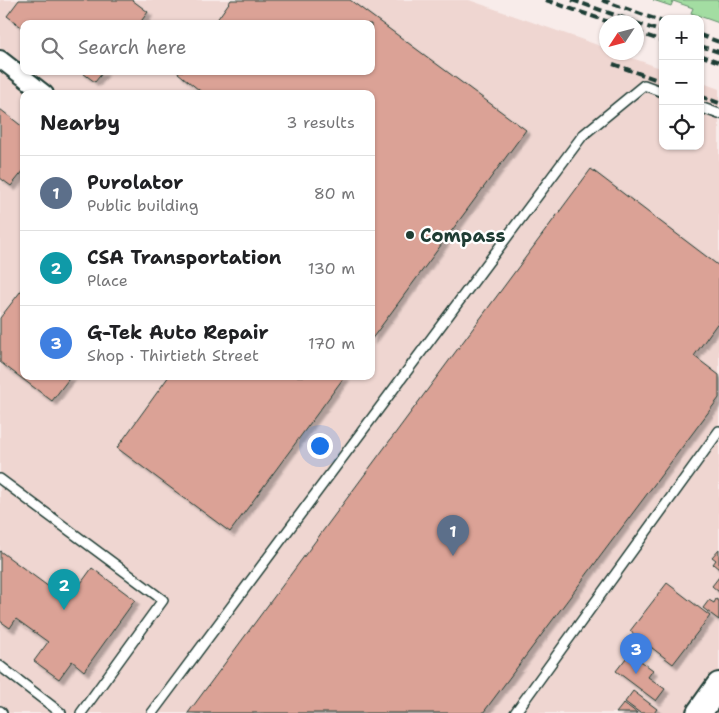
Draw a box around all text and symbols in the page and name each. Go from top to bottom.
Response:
north arrow [599,15,644,60]
map controls [659,15,704,150]
button: + [659,15,704,60]
search box [20,20,375,75]
icon: search [38,34,66,62]
text: Search here [78,35,187,60]
button: − [659,60,704,105]
button: locate [659,105,704,150]
text: Nearby [40,109,120,137]
text: 3 results [286,112,355,133]
text: Purolator [87,170,183,195]
text: 1 [52,183,60,204]
text: 80 m [314,183,355,204]
text: Public building [87,195,199,216]
place label: Compass [420,223,506,248]
marker: Compass [404,229,416,241]
text: CSA Transportation [87,245,281,270]
text: 2 [50,258,62,279]
text: 130 m [308,258,355,279]
text: Place [87,270,128,291]
text: G-Tek Auto Repair [87,320,269,345]
text: 3 [50,333,62,354]
text: 170 m [308,333,355,354]
text: Shop · Thirtieth Street [87,345,259,366]
your location [307,433,333,459]
pin: 1 [437,515,469,556]
pin: 2 [48,569,80,610]
pin: 3 [620,633,652,674]

